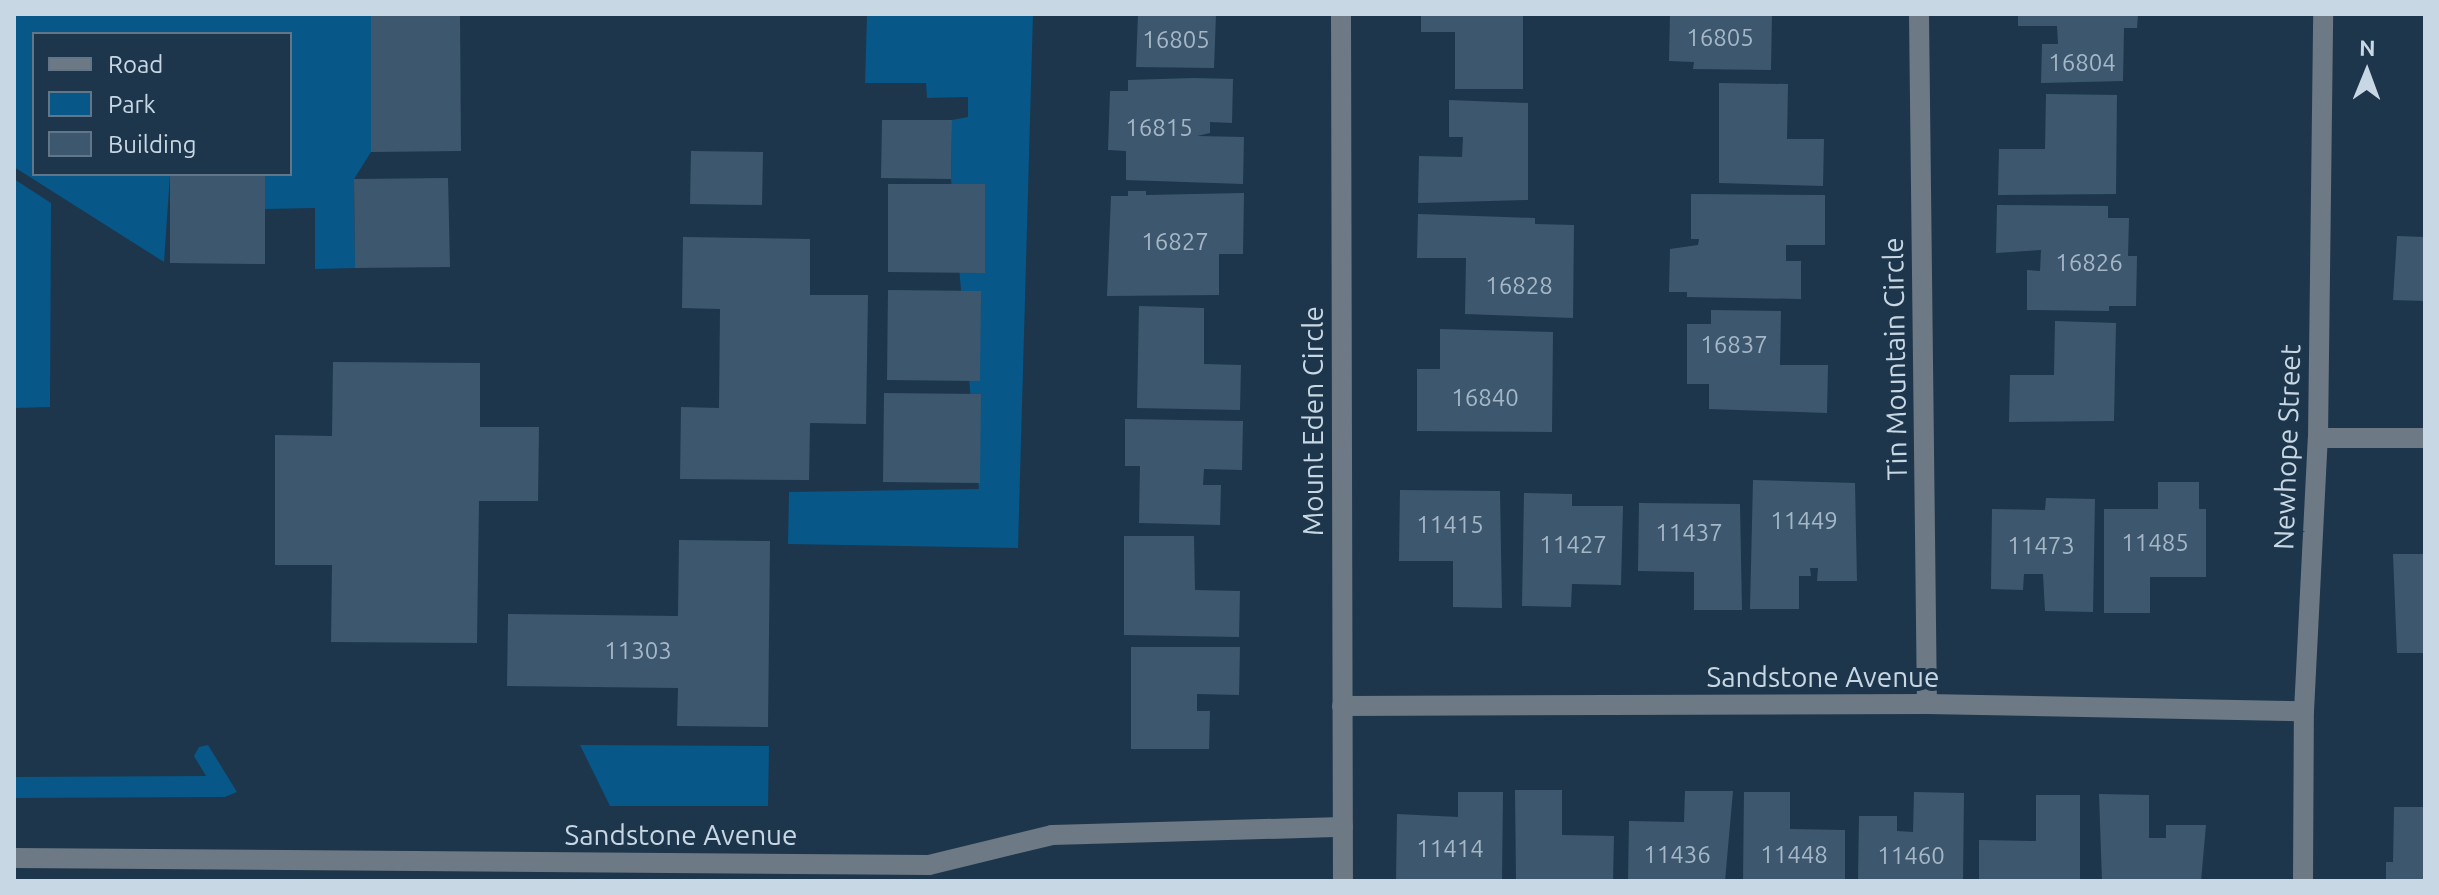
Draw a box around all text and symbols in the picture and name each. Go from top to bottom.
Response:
house number: 16805 [1686,24,1754,52]
house number: 16805 [1142,26,1210,54]
legend [32,32,292,176]
north arrow [2327,32,2407,112]
text: N [2359,35,2376,60]
house number: 16804 [2048,49,2116,77]
text: Road [108,51,163,78]
text: Park [108,91,156,118]
house number: 16815 [1125,114,1193,142]
text: Building [108,131,196,158]
house number: 16827 [1141,228,1209,256]
street label: Tin Mountain Circle [1876,237,1914,481]
house number: 16826 [2055,249,2123,277]
house number: 16828 [1485,272,1553,300]
street label: Mount Eden Circle [1296,306,1330,536]
house number: 16837 [1700,331,1768,359]
street label: Newhope Street [2267,343,2307,551]
house number: 16840 [1451,384,1519,412]
house number: 11449 [1770,507,1838,535]
house number: 11415 [1416,511,1484,539]
house number: 11437 [1655,519,1723,547]
house number: 11485 [2121,529,2189,557]
house number: 11427 [1539,531,1607,559]
house number: 11473 [2007,532,2075,560]
house number: 11303 [604,637,672,665]
street label: Sandstone Avenue [1706,660,1940,694]
street label: Sandstone Avenue [564,818,798,852]
house number: 11414 [1416,835,1484,863]
house number: 11436 [1643,841,1711,869]
house number: 11448 [1760,841,1828,869]
house number: 11460 [1877,842,1945,870]

